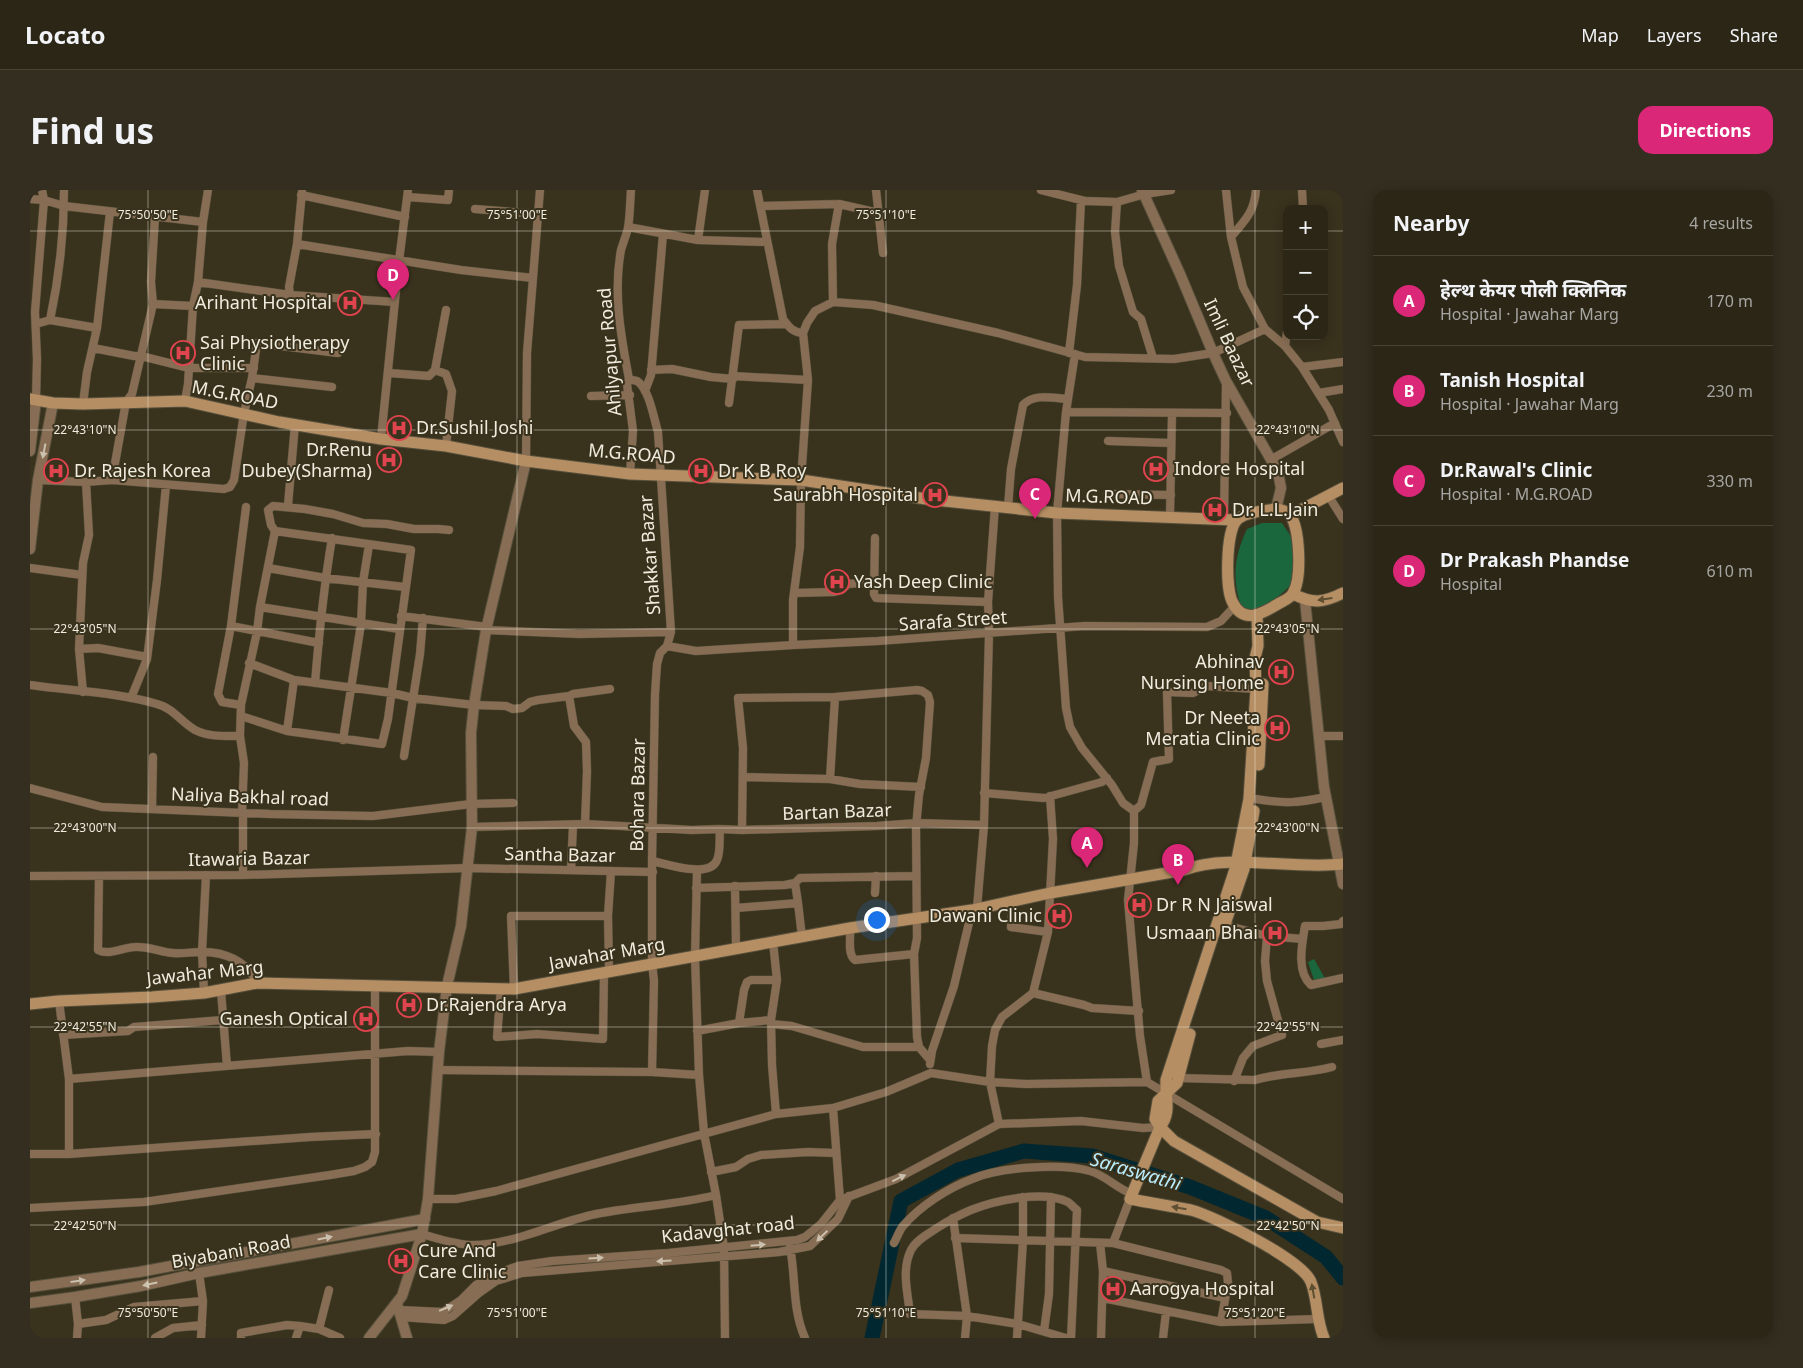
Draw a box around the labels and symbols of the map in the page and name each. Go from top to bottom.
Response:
text: 75°50'50"E [118,206,178,223]
text: 75°51'00"E [487,206,547,223]
text: 75°51'10"E [856,206,916,223]
pin: D [377,259,409,300]
street label: Ahilyapur Road [591,287,627,417]
place label: Arihant Hospital [195,290,332,314]
hospital icon: Arihant Hospital [337,290,363,316]
street label: Imli Baazar [1199,295,1261,391]
place label: Sai Physiotherapy Clinic [200,330,350,375]
hospital icon: Sai Physiotherapy Clinic [170,340,196,366]
street label: M.G.ROAD [190,374,281,414]
hospital icon: Dr.Sushil Joshi [386,415,412,441]
place label: Dr.Sushil Joshi [416,415,533,439]
text: 22°43'10"N [53,421,117,438]
text: 22°43'10"N [1256,421,1320,438]
place label: Dr.Renu Dubey(Sharma) [241,437,372,482]
street label: M.G.ROAD [587,437,677,469]
one-way arrow [39,444,47,460]
hospital icon: Dr.Renu Dubey(Sharma) [376,447,402,473]
hospital icon: Indore Hospital [1143,456,1169,482]
place label: Indore Hospital [1174,456,1305,480]
hospital icon: Dr. Rajesh Korea [43,458,69,484]
place label: Dr. Rajesh Korea [74,458,211,482]
hospital icon: Dr K B Roy [688,458,714,484]
place label: Dr K B Roy [718,458,807,482]
pin: C [1019,478,1051,519]
place label: Saurabh Hospital [773,482,918,506]
hospital icon: Saurabh Hospital [922,482,948,508]
street label: M.G.ROAD [1065,482,1153,510]
street label: Shakkar Bazar [633,494,665,616]
hospital icon: Dr. L.L.Jain [1202,497,1228,523]
place label: Dr. L.L.Jain [1232,497,1319,521]
hospital icon: Yash Deep Clinic [824,569,850,595]
place label: Yash Deep Clinic [854,569,992,593]
one-way arrow [1316,595,1332,603]
street label: Sarafa Street [898,604,1008,636]
text: 22°43'05"N [53,620,117,637]
text: 22°43'05"N [1256,620,1320,637]
place label: Abhinav Nursing Home [1140,649,1265,694]
hospital icon: Abhinav Nursing Home [1268,659,1294,685]
place label: Dr Neeta Meratia Clinic [1145,705,1260,750]
hospital icon: Dr Neeta Meratia Clinic [1264,715,1290,741]
street label: Bohara Bazar [624,737,650,852]
street label: Naliya Bakhal road [171,781,329,811]
street label: Bartan Bazar [782,797,893,825]
text: 22°43'00"N [53,819,117,836]
text: 22°43'00"N [1256,819,1320,836]
pin: A [1071,827,1103,868]
street label: Santha Bazar [504,841,616,867]
pin: B [1162,844,1194,885]
street label: Itawaria Bazar [188,845,311,871]
hospital icon: Dr R N Jaiswal [1126,892,1152,918]
place label: Dr R N Jaiswal [1156,892,1273,916]
place label: Dawani Clinic [929,903,1042,927]
hospital icon: Dawani Clinic [1046,903,1072,929]
your location [864,907,890,933]
place label: Usmaan Bhai [1146,920,1258,944]
hospital icon: Usmaan Bhai [1262,920,1288,946]
street label: Jawahar Marg [545,931,667,975]
street label: Jawahar Marg [143,954,265,990]
hospital icon: Dr.Rajendra Arya [396,992,422,1018]
place label: Dr.Rajendra Arya [426,992,567,1016]
place label: Ganesh Optical [219,1006,348,1030]
hospital icon: Ganesh Optical [353,1006,379,1032]
text: 22°42'55"N [53,1018,117,1035]
text: 22°42'55"N [1256,1018,1320,1035]
water label: Saraswathi [1088,1146,1185,1197]
one-way arrow [892,1173,906,1181]
one-way arrow [1171,1204,1187,1212]
street label: Kadavghat road [660,1210,796,1248]
text: 22°42'50"N [53,1217,117,1234]
text: 22°42'50"N [1256,1217,1320,1234]
street label: Biyabani Road [169,1229,292,1273]
one-way arrow [816,1230,828,1242]
one-way arrow [317,1233,333,1241]
place label: Cure And Care Clinic [418,1238,507,1283]
one-way arrow [750,1241,766,1249]
hospital icon: Cure And Care Clinic [388,1248,414,1274]
one-way arrow [588,1254,604,1262]
one-way arrow [656,1258,672,1266]
hospital icon: Aarogya Hospital [1100,1276,1126,1302]
place label: Aarogya Hospital [1130,1276,1274,1300]
one-way arrow [71,1277,87,1285]
one-way arrow [142,1280,158,1288]
one-way arrow [1309,1282,1317,1298]
text: 75°50'50"E [118,1304,178,1321]
one-way arrow [439,1304,454,1313]
text: 75°51'00"E [487,1304,547,1321]
text: 75°51'10"E [856,1304,916,1321]
text: 75°51'20"E [1225,1304,1285,1321]

